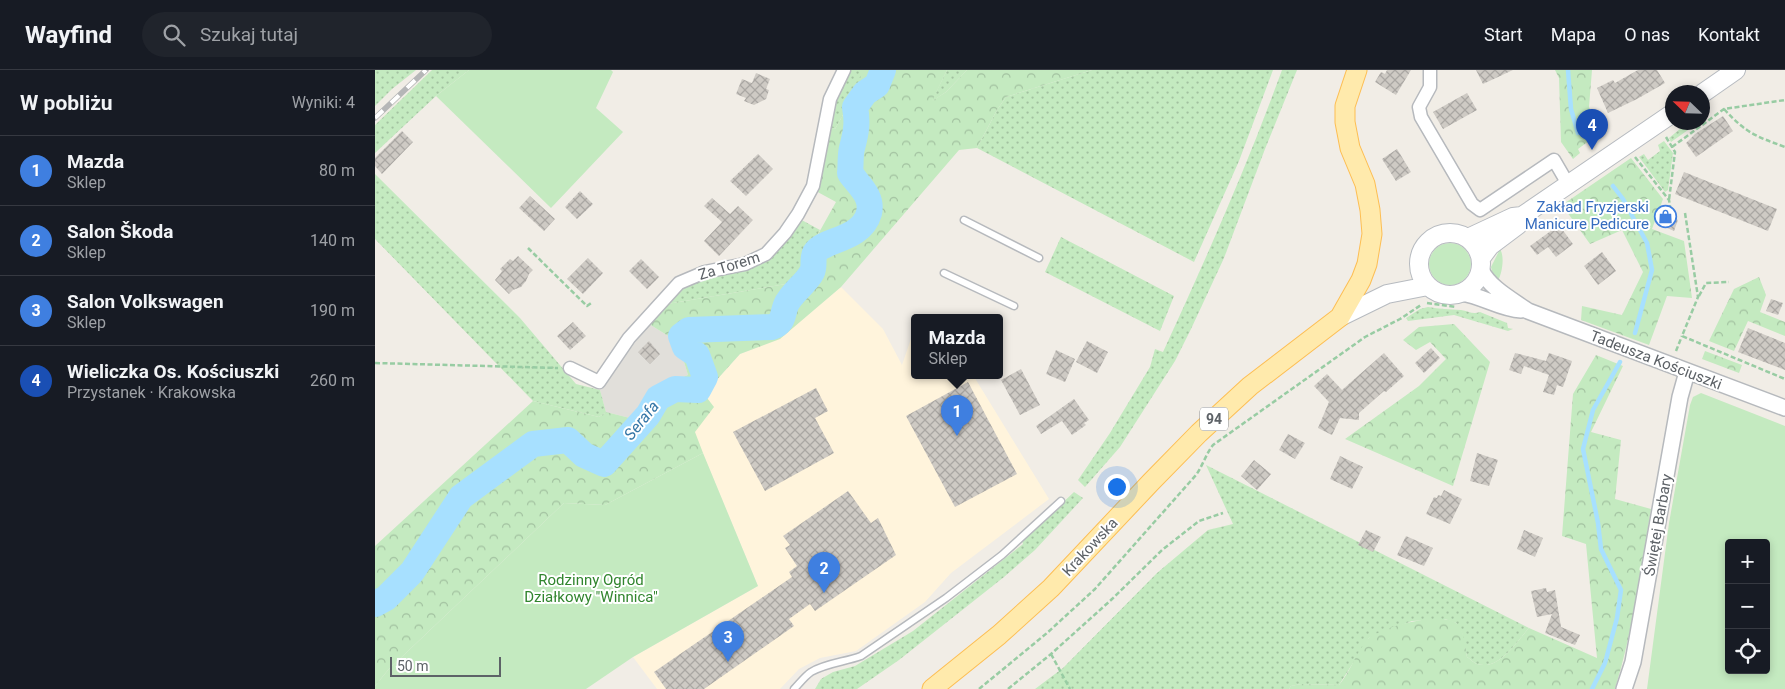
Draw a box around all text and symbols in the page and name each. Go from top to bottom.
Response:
search box [142,12,492,57]
text: Wayfind [25,21,112,49]
icon: search [160,21,188,49]
text: Szukaj tutaj [200,23,298,46]
text: Start [1484,24,1523,45]
text: Mapa [1551,24,1596,45]
text: O nas [1624,24,1670,45]
text: Kontakt [1698,24,1760,45]
north arrow [1665,85,1710,130]
text: W pobliżu [20,91,113,115]
text: Wyniki: 4 [292,93,355,112]
pin: 4 [1576,109,1608,150]
text: Mazda [67,150,124,173]
text: 1 [31,161,41,180]
text: 80 m [319,161,355,180]
text: Sklep [67,173,106,192]
place label: Zakład Fryzjerski Manicure Pedicure [1525,198,1649,233]
shop icon: Zakład Fryzjerski Manicure Pedicure [1653,204,1677,228]
text: Salon Škoda [67,220,173,243]
text: 2 [31,231,41,250]
text: 140 m [310,231,355,250]
text: Sklep [67,243,106,262]
street label: Za Torem [696,248,762,284]
text: Salon Volkswagen [67,290,224,313]
text: 3 [31,301,41,320]
text: 190 m [310,301,355,320]
text: Sklep [67,313,106,332]
popup [911,314,1003,379]
text: Mazda [928,326,986,349]
street label: Tadeusza Kościuszki [1588,327,1724,393]
text: Sklep [928,349,967,368]
text: Wieliczka Os. Kościuszki [67,360,279,383]
text: 4 [31,371,41,390]
text: 260 m [310,371,355,390]
text: Przystanek · Krakowska [67,383,236,402]
pin: 1 [941,395,973,436]
water label: Serafa [620,397,663,444]
road number: 94 [1200,408,1228,430]
street label: Świętej Barbary [1640,473,1676,577]
your location [1104,474,1130,500]
street label: Krakowska [1058,514,1122,580]
map controls [1725,539,1770,674]
button: + [1725,539,1770,584]
pin: 2 [808,552,840,593]
park label: Rodzinny Ogród Działkowy "Winnica" [524,571,658,606]
button: − [1725,584,1770,629]
pin: 3 [712,621,744,662]
button: locate [1725,629,1770,674]
scale bar [390,654,501,677]
text: 50 m [397,658,429,674]

